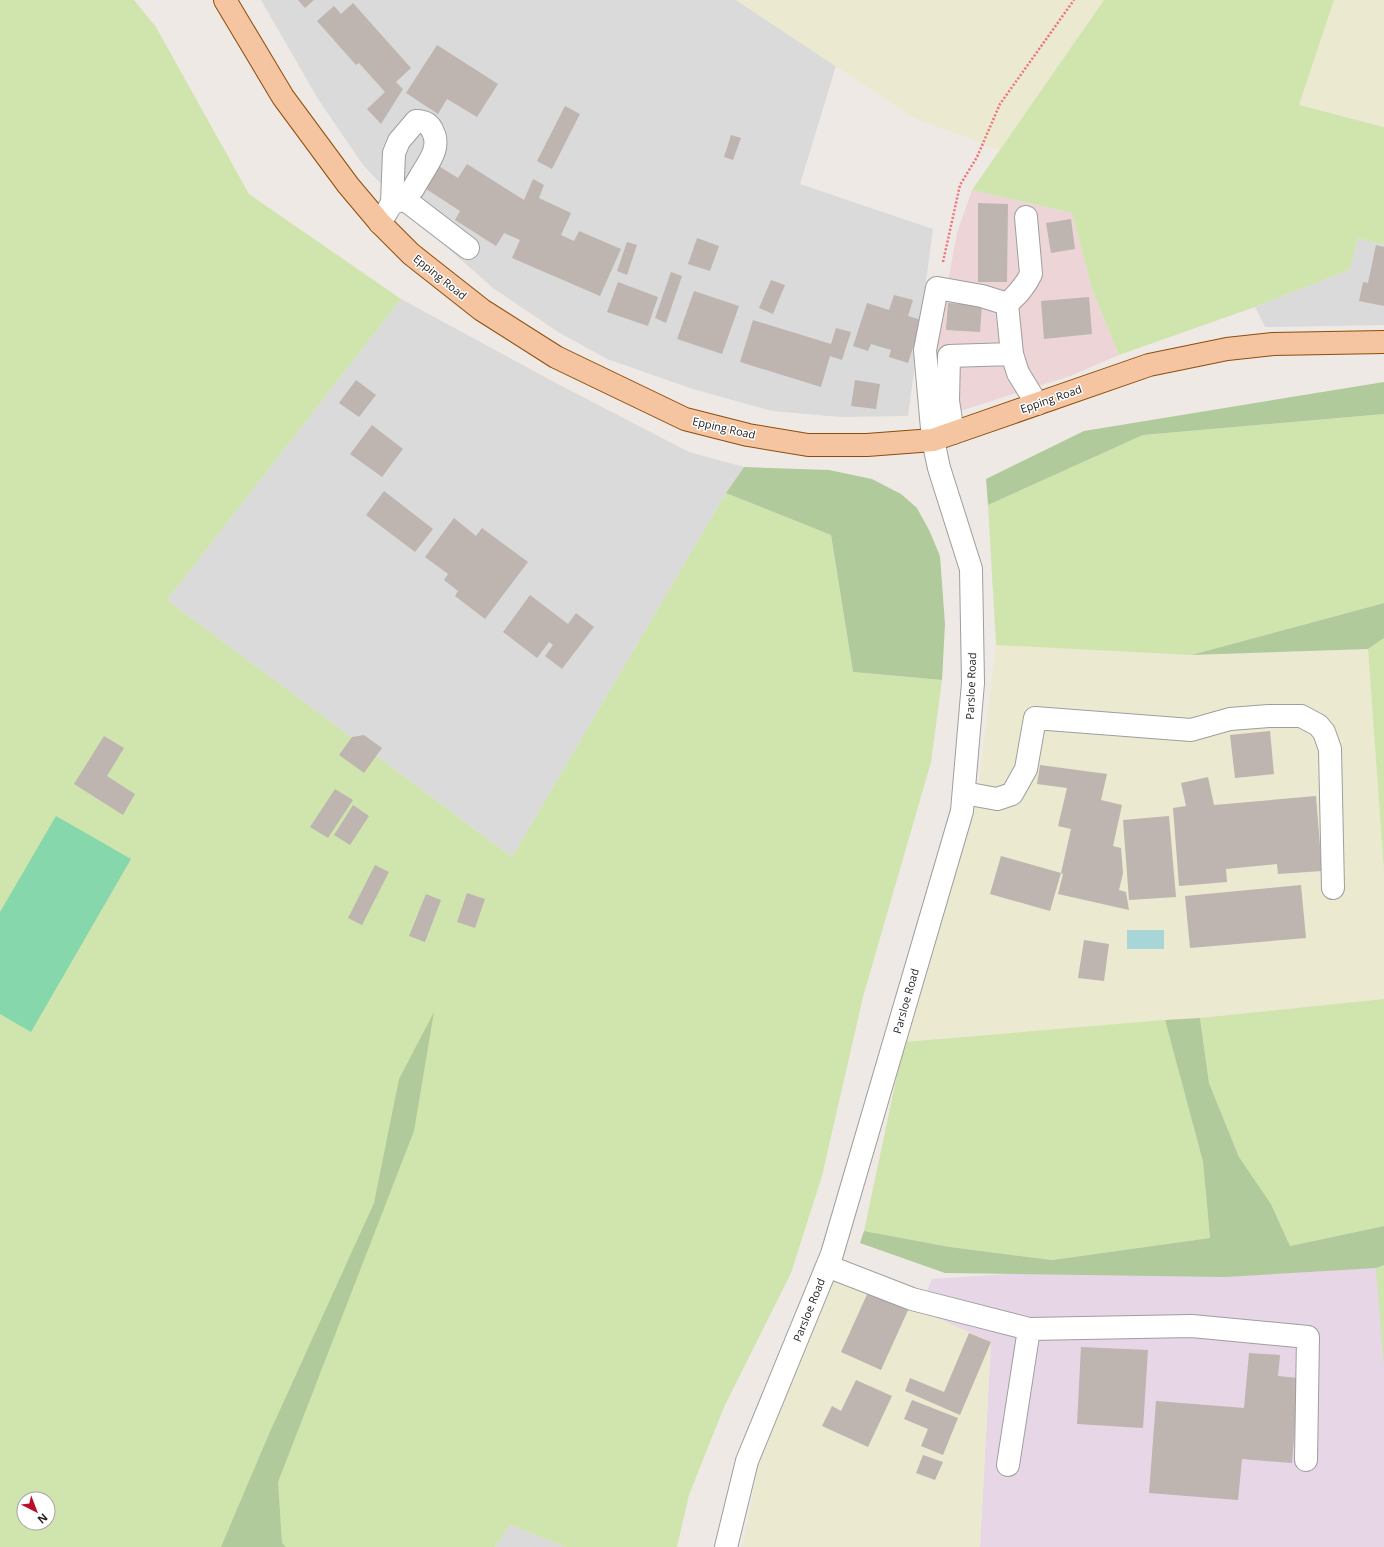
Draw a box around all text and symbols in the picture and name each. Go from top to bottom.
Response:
street label: Epping Road [411,251,470,303]
street label: Epping Road [1018,381,1084,416]
street label: Epping Road [691,413,757,442]
street label: Parsloe Road [962,652,979,720]
street label: Parsloe Road [889,967,922,1035]
street label: Parsloe Road [789,1276,828,1344]
north arrow [16,1491,56,1531]
text: N [35,1510,51,1527]

